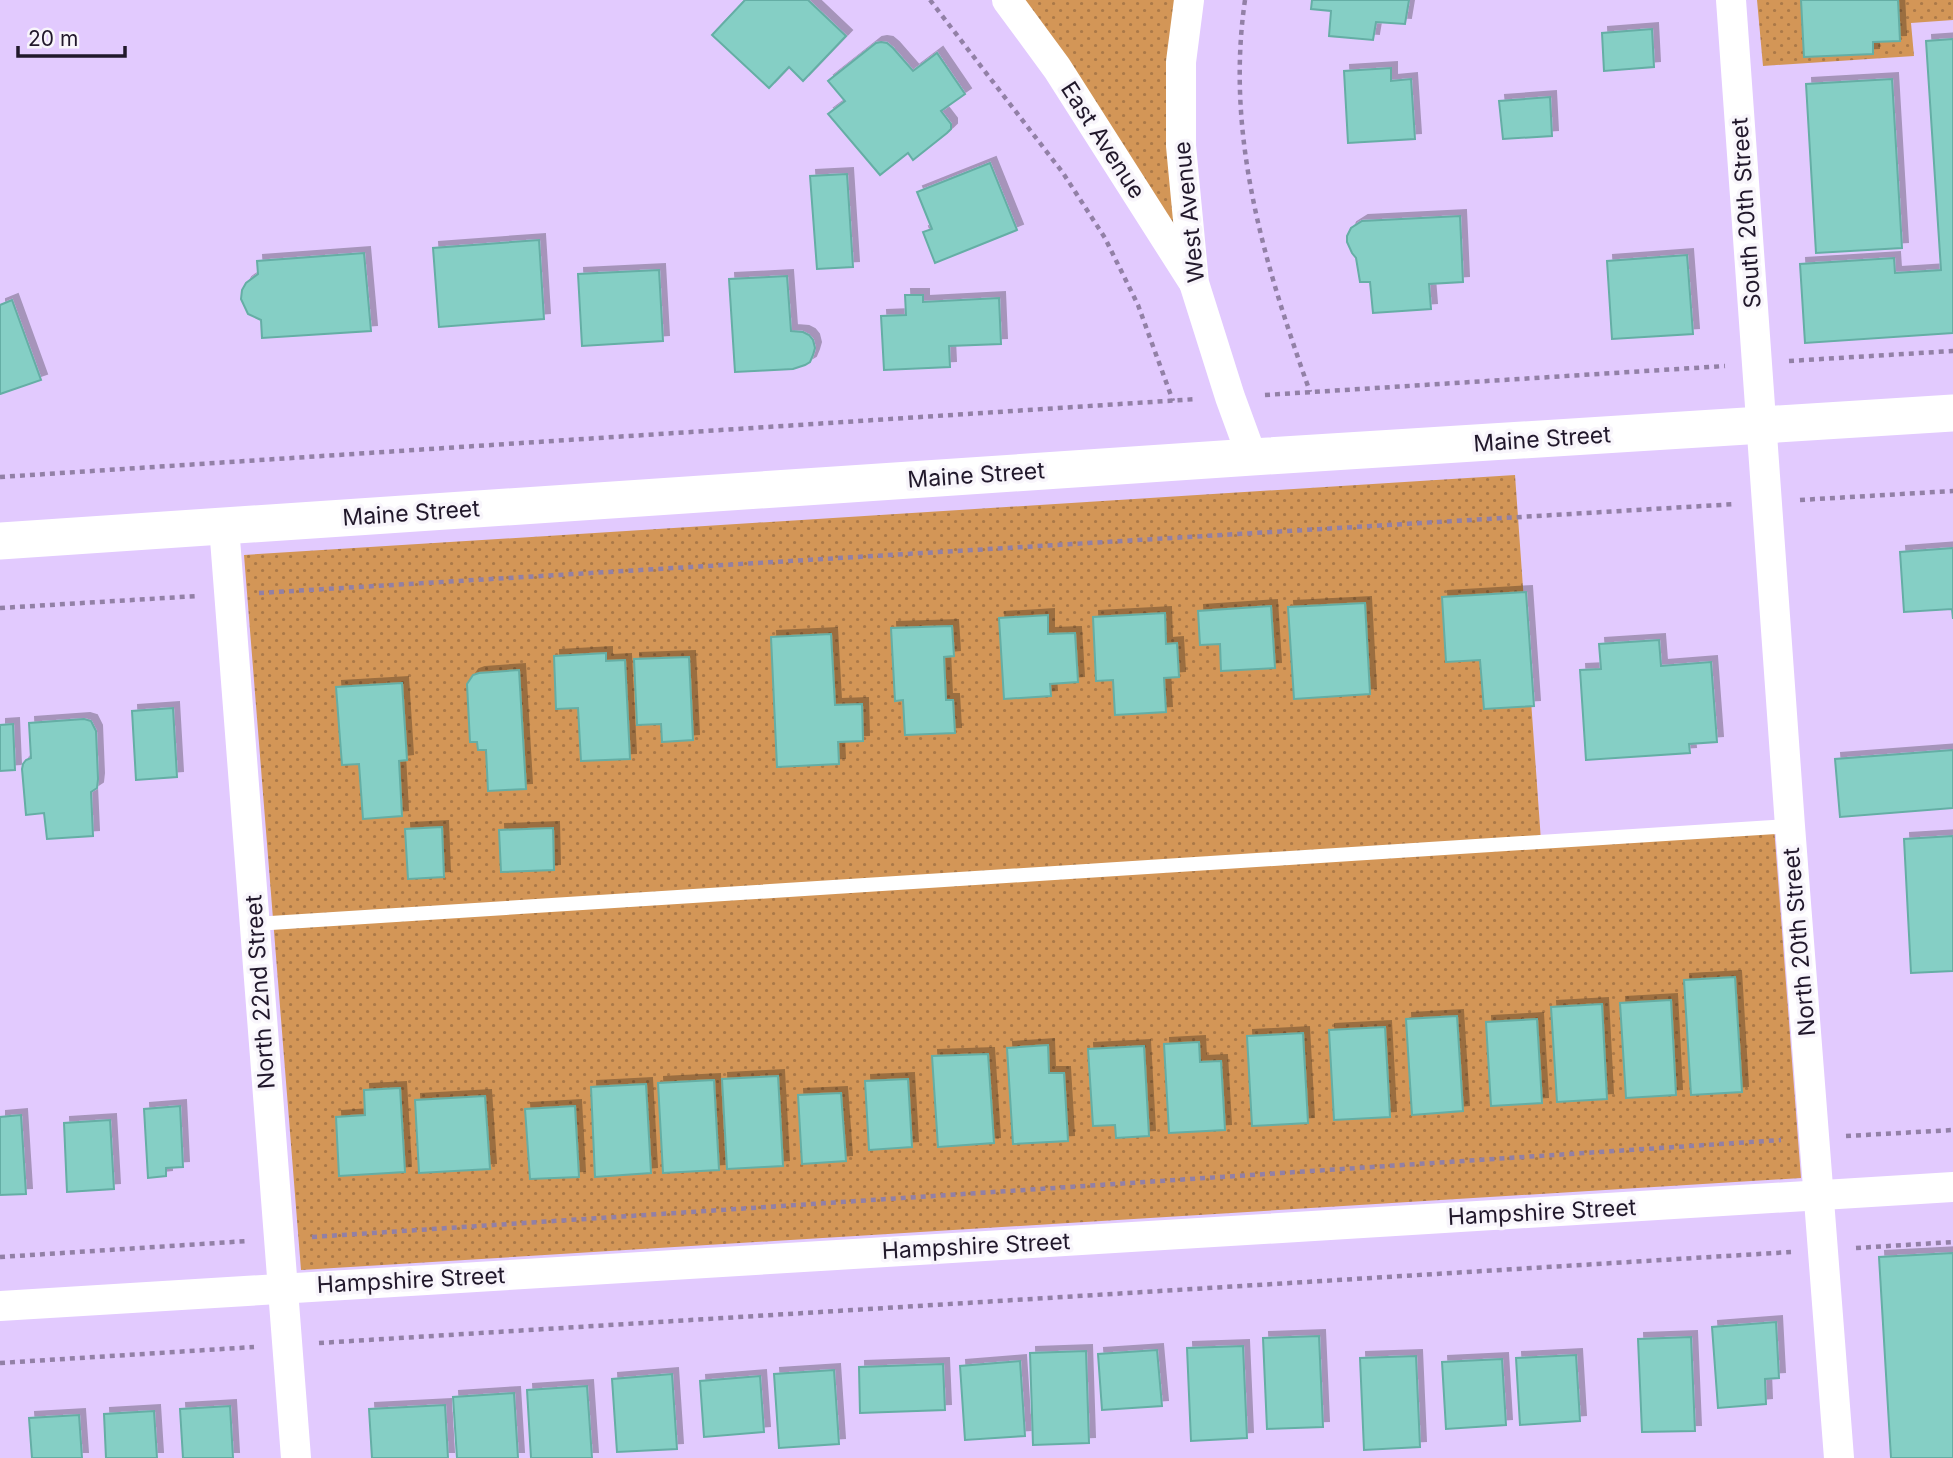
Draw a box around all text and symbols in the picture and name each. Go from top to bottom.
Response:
scale bar [18,14,124,58]
text: 20 m [28,26,78,51]
street label: East Avenue [1055,76,1151,204]
street label: South 20th Street [1725,116,1767,309]
street label: West Avenue [1168,140,1210,284]
street label: Maine Street [1472,420,1612,458]
street label: Maine Street [906,456,1046,494]
street label: Maine Street [341,494,481,532]
street label: North 20th Street [1777,846,1821,1037]
street label: North 22nd Street [239,893,281,1090]
street label: Hampshire Street [1447,1193,1637,1231]
street label: Hampshire Street [881,1227,1071,1265]
street label: Hampshire Street [316,1261,506,1299]

